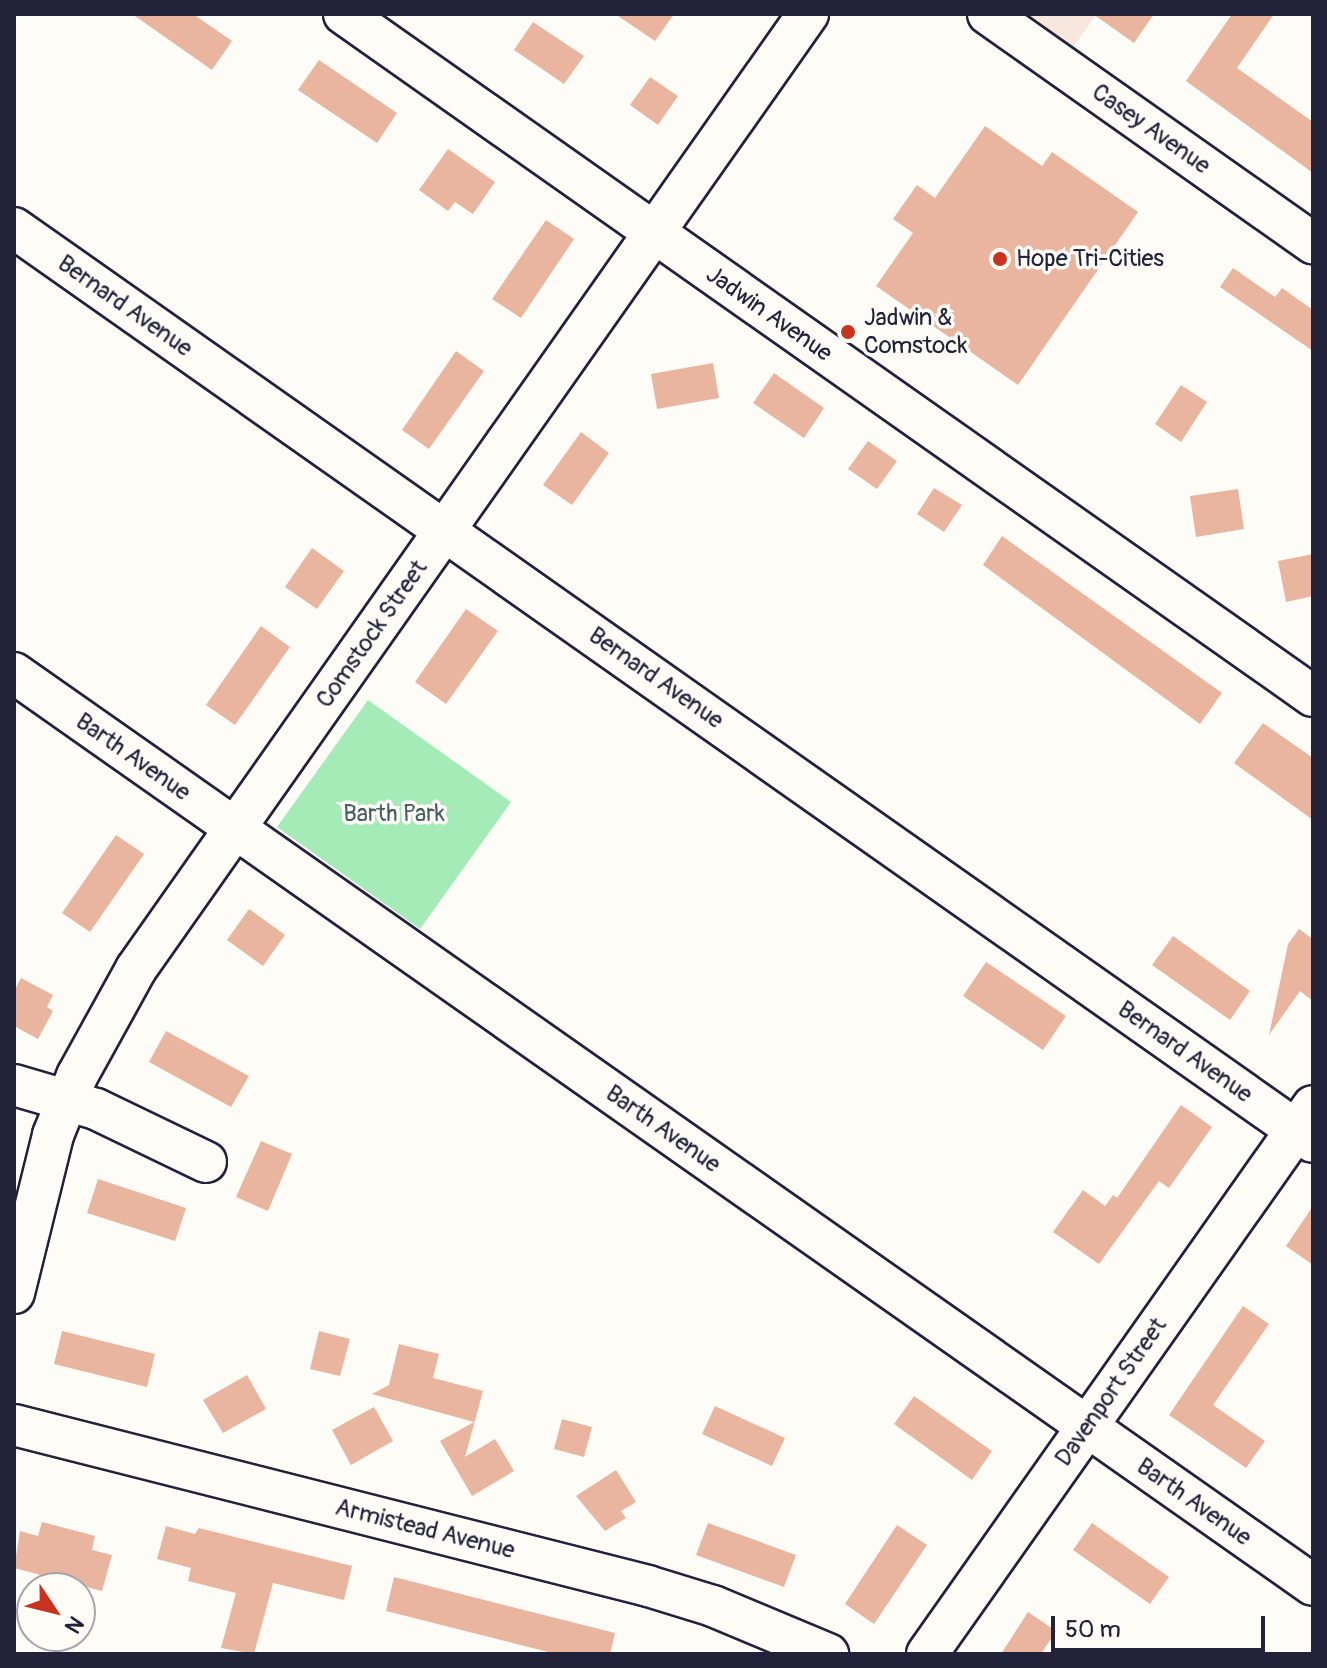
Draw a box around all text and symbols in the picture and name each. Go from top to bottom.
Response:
street label: Casey Avenue [1086,78,1216,180]
place label: Hope Tri-Cities [1016,245,1164,273]
street label: Bernard Avenue [52,249,198,363]
marker: Hope Tri-Cities [991,250,1009,268]
street label: Jadwin Avenue [700,260,838,368]
place label: Jadwin & Comstock [864,304,967,360]
marker: Jadwin & Comstock [839,323,857,341]
street label: Comstock Street [310,555,434,713]
street label: Bernard Avenue [583,621,729,735]
street label: Barth Avenue [70,707,196,807]
park label: Barth Park [343,800,445,828]
street label: Bernard Avenue [1112,995,1258,1109]
street label: Barth Avenue [600,1079,726,1179]
street label: Davenport Street [1049,1312,1173,1472]
street label: Barth Avenue [1131,1452,1257,1552]
street label: Armistead Avenue [332,1493,518,1565]
north arrow [16,1572,96,1652]
scale bar [1055,1600,1269,1650]
text: N [58,1610,90,1639]
text: 50 m [1065,1615,1121,1644]

